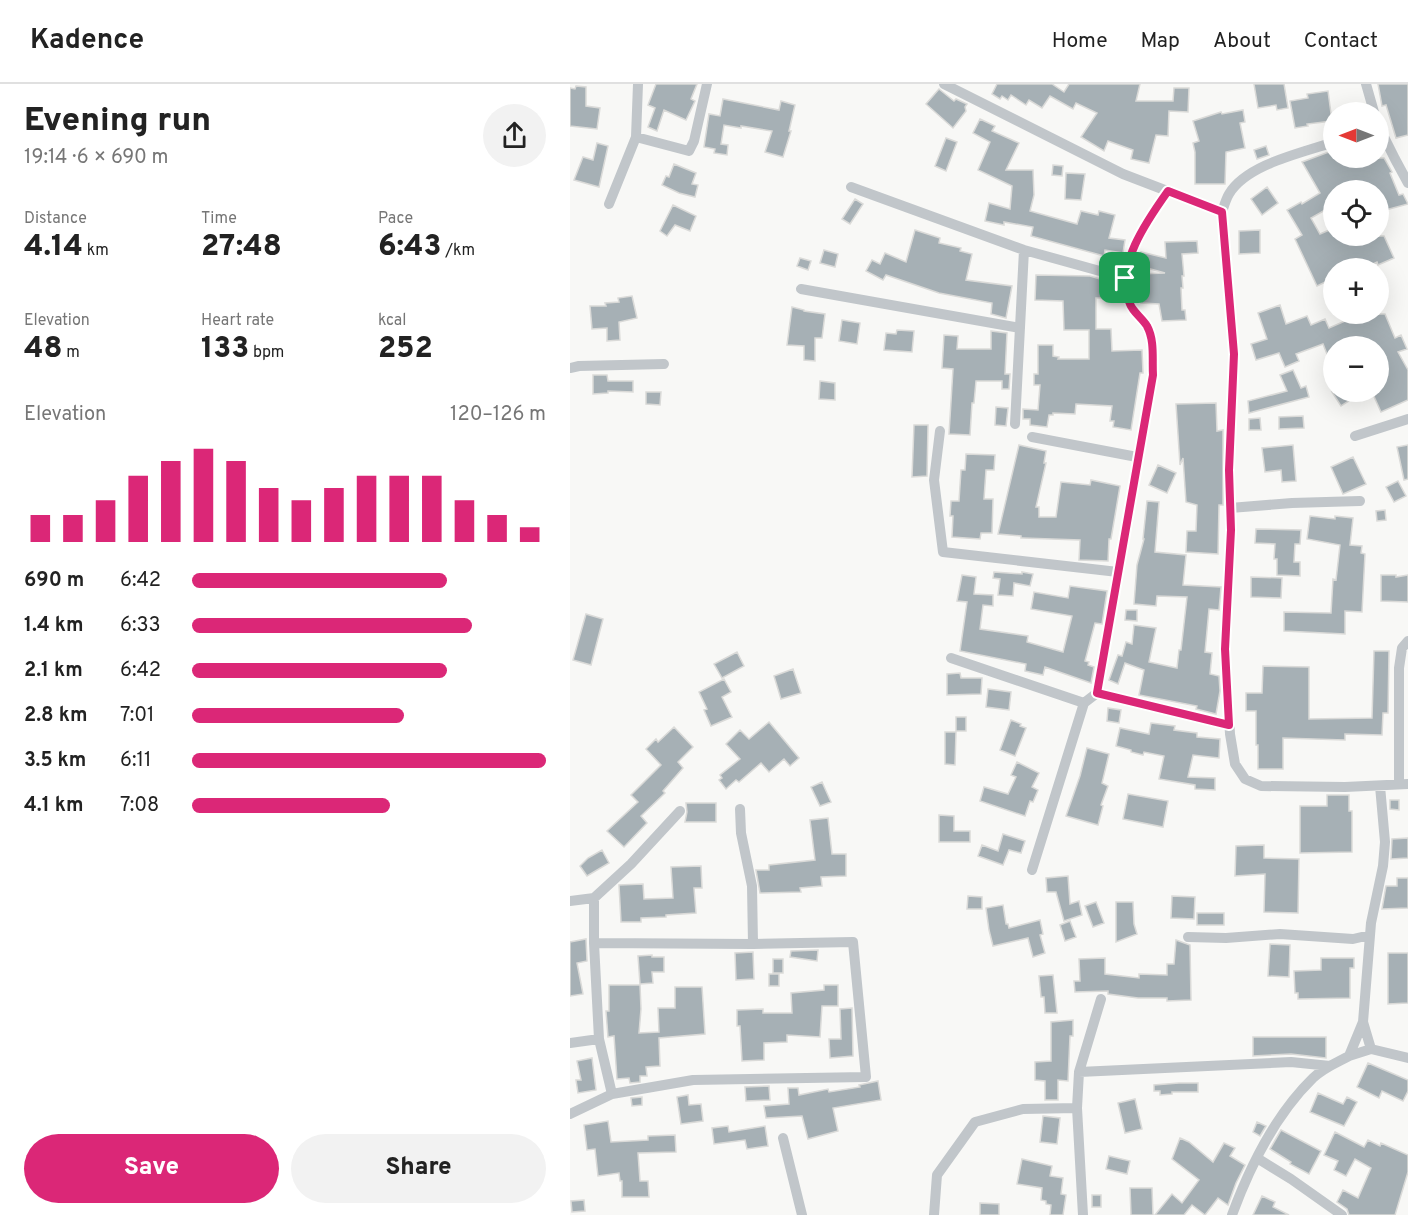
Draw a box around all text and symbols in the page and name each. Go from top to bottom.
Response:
text: Kadence [30,23,144,59]
text: Home [1052,28,1108,55]
text: Map [1141,28,1180,55]
text: About [1213,28,1271,55]
text: Contact [1304,28,1378,55]
text: Evening run [24,101,211,143]
north arrow [1323,102,1389,168]
map controls [1323,102,1389,402]
button: share [483,104,546,167]
text: 19:14 · 6 × 690 m [24,145,169,171]
button: locate [1323,180,1389,246]
text: Distance [24,209,87,229]
text: Time [201,209,237,229]
text: Pace [378,209,413,229]
text: 4.14 [24,229,83,266]
text: 27:48 [201,229,282,266]
text: 6:43 [378,229,442,266]
text: km [83,241,109,261]
text: /km [442,241,475,261]
pin [1099,252,1150,303]
button: + [1323,258,1389,324]
icon: arrive [1108,261,1141,294]
text: Elevation [24,311,90,331]
text: Heart rate [201,311,274,331]
text: kcal [378,311,406,331]
text: 48 [24,331,63,368]
text: 133 [201,331,249,368]
text: 252 [378,331,433,368]
button: − [1323,336,1389,402]
text: m [63,343,80,363]
text: bpm [249,343,284,363]
text: Elevation [24,402,106,428]
text: 120–126 m [450,402,546,428]
text: 690 m [24,568,84,594]
text: 6:42 [120,568,161,594]
text: 1.4 km [24,613,84,639]
text: 6:33 [120,613,161,639]
text: 2.1 km [24,658,83,684]
text: 6:42 [120,658,161,684]
text: 2.8 km [24,703,87,729]
text: 7:01 [120,703,154,729]
text: 3.5 km [24,748,86,774]
text: 6:11 [120,748,151,774]
text: 4.1 km [24,793,83,819]
text: 7:08 [120,793,159,819]
button: Save [24,1134,279,1203]
button: Share [291,1134,546,1203]

